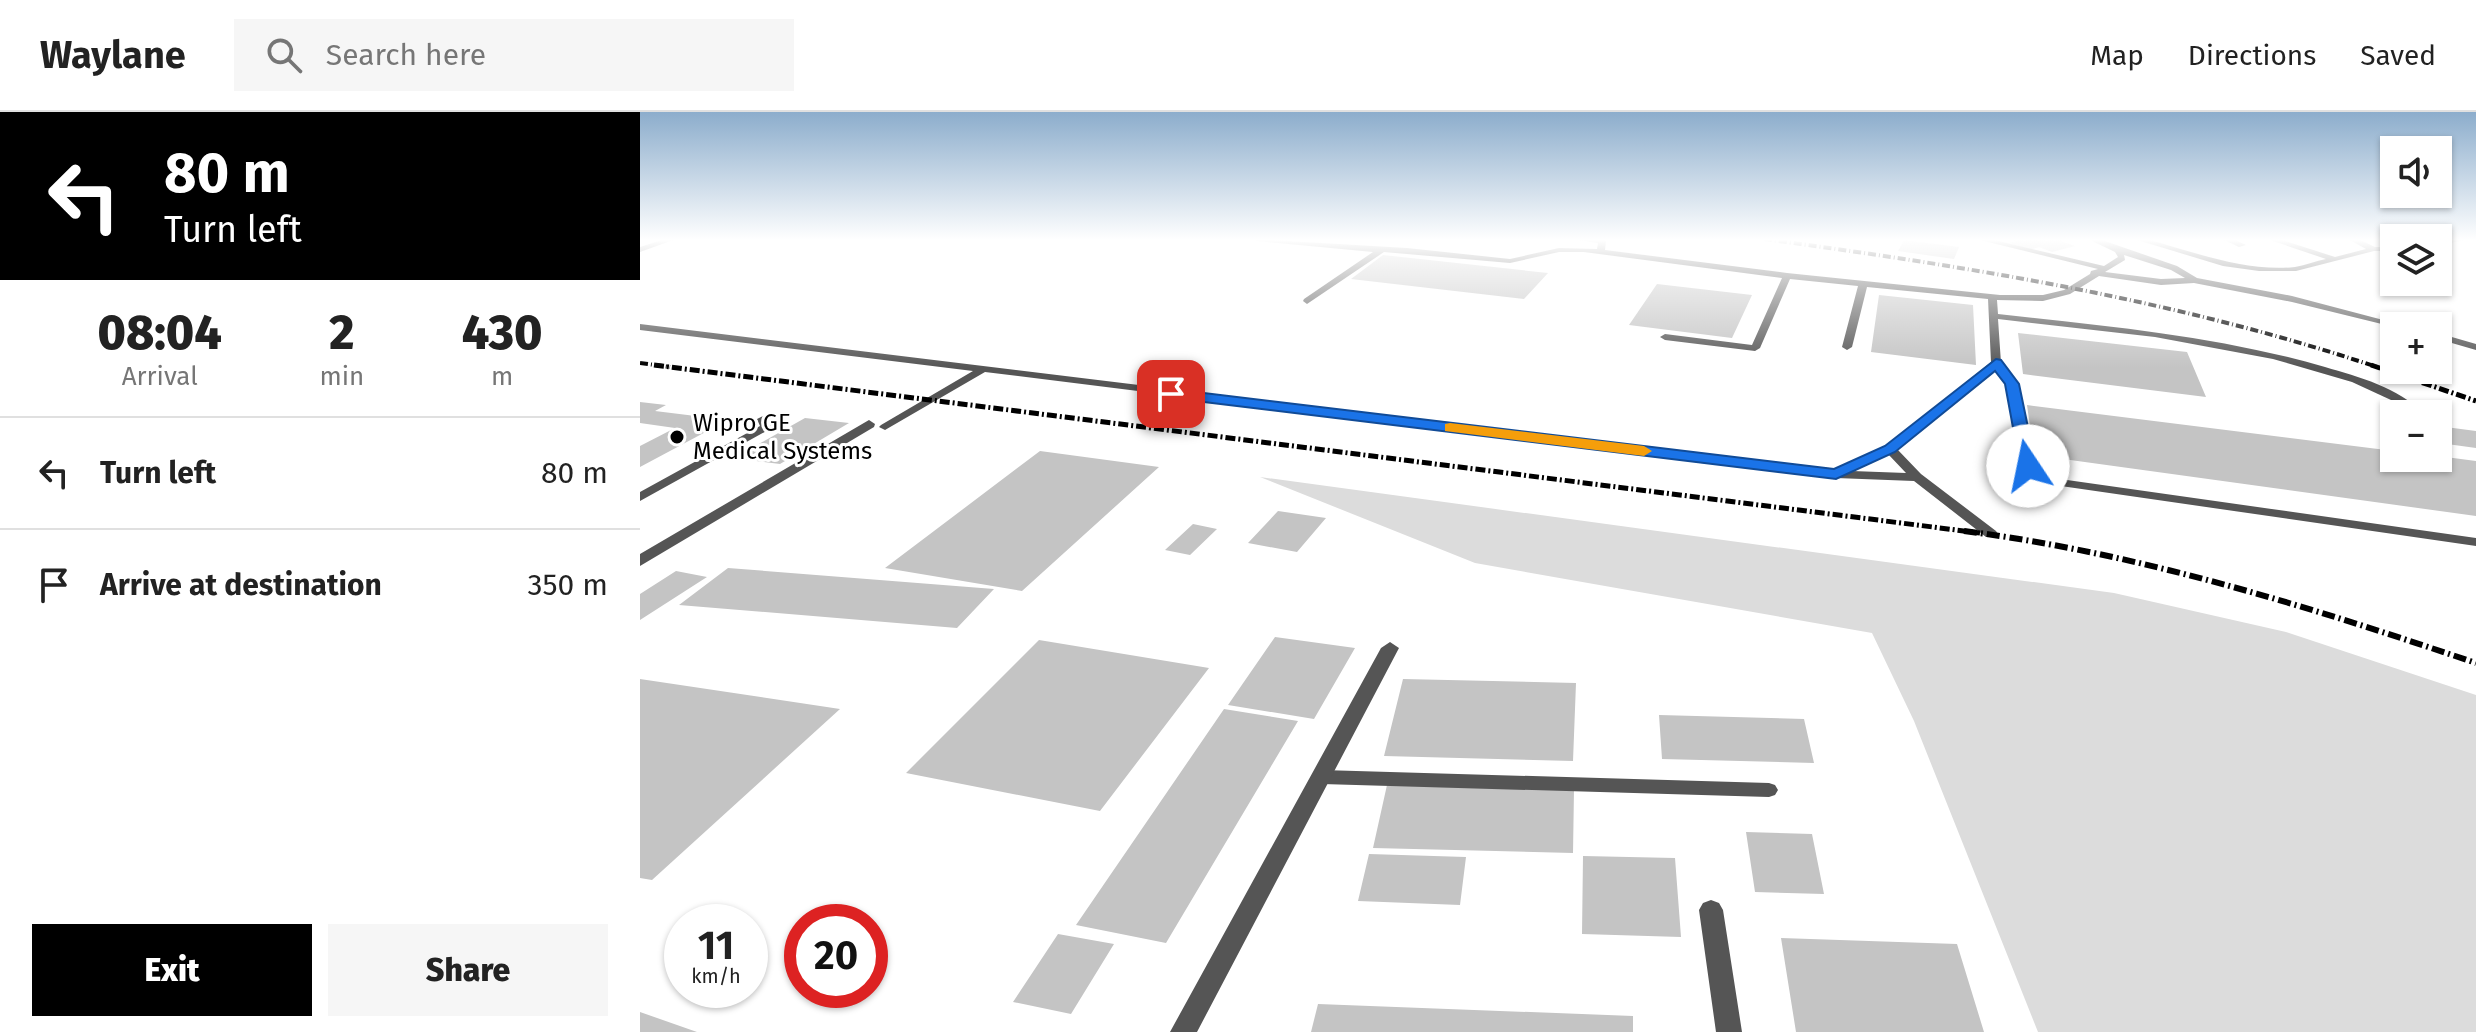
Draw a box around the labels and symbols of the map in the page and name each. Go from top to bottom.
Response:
pin [1137,360,1205,428]
place label: Wipro GE Medical Systems [693,409,872,465]
position arrow [1986,424,2070,508]
marker: Wipro GE Medical Systems [668,428,686,446]
speed limit sign: 20 [784,904,888,1008]

